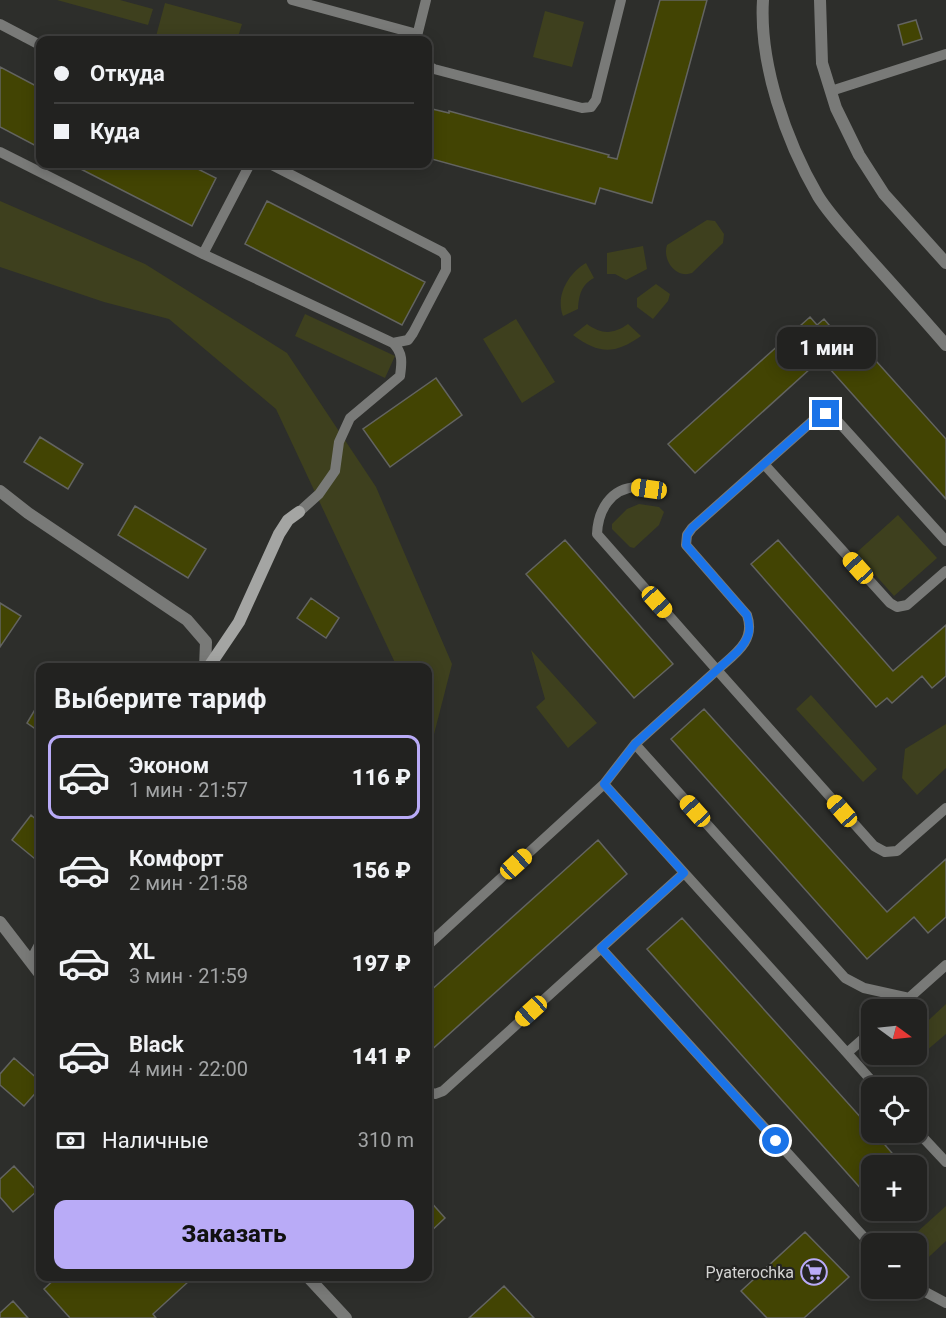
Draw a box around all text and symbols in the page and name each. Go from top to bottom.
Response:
text: Откуда [90,61,165,86]
text: Куда [90,119,140,144]
callout: 1 мин [776,327,876,369]
text: 1 мин [799,336,854,360]
route end [812,400,839,427]
car [630,478,668,500]
car [839,549,877,587]
car [638,583,676,621]
text: Выберите тариф [54,683,266,715]
icon: car [57,750,111,804]
text: Эконом [129,753,209,778]
text: 116 ₽ [352,765,411,790]
text: 1 мин · 21:57 [129,778,248,802]
car [676,792,714,830]
car [823,792,861,830]
icon: car [57,843,111,897]
car [497,845,535,883]
text: Комфорт [129,846,224,871]
text: 156 ₽ [352,858,411,883]
text: 2 мин · 21:58 [129,871,248,895]
icon: car [57,936,111,990]
text: XL [129,939,155,964]
text: 197 ₽ [352,951,411,976]
text: 3 мин · 21:59 [129,964,248,988]
car [512,992,550,1030]
north arrow [861,999,927,1065]
map controls [861,999,927,1299]
icon: car [57,1029,111,1083]
text: Black [129,1032,184,1057]
text: 141 ₽ [352,1044,411,1069]
text: 4 мин · 22:00 [129,1057,248,1081]
button: locate [861,1077,927,1143]
icon: cash [54,1124,87,1157]
route start [762,1127,789,1154]
text: Наличные [102,1128,208,1153]
text: 310 m [358,1128,414,1152]
button: + [861,1155,927,1221]
button: Заказать [54,1200,414,1269]
button: − [861,1233,927,1299]
supermarket icon: Pyaterochka [799,1257,829,1287]
place label: Pyaterochka [706,1263,794,1282]

